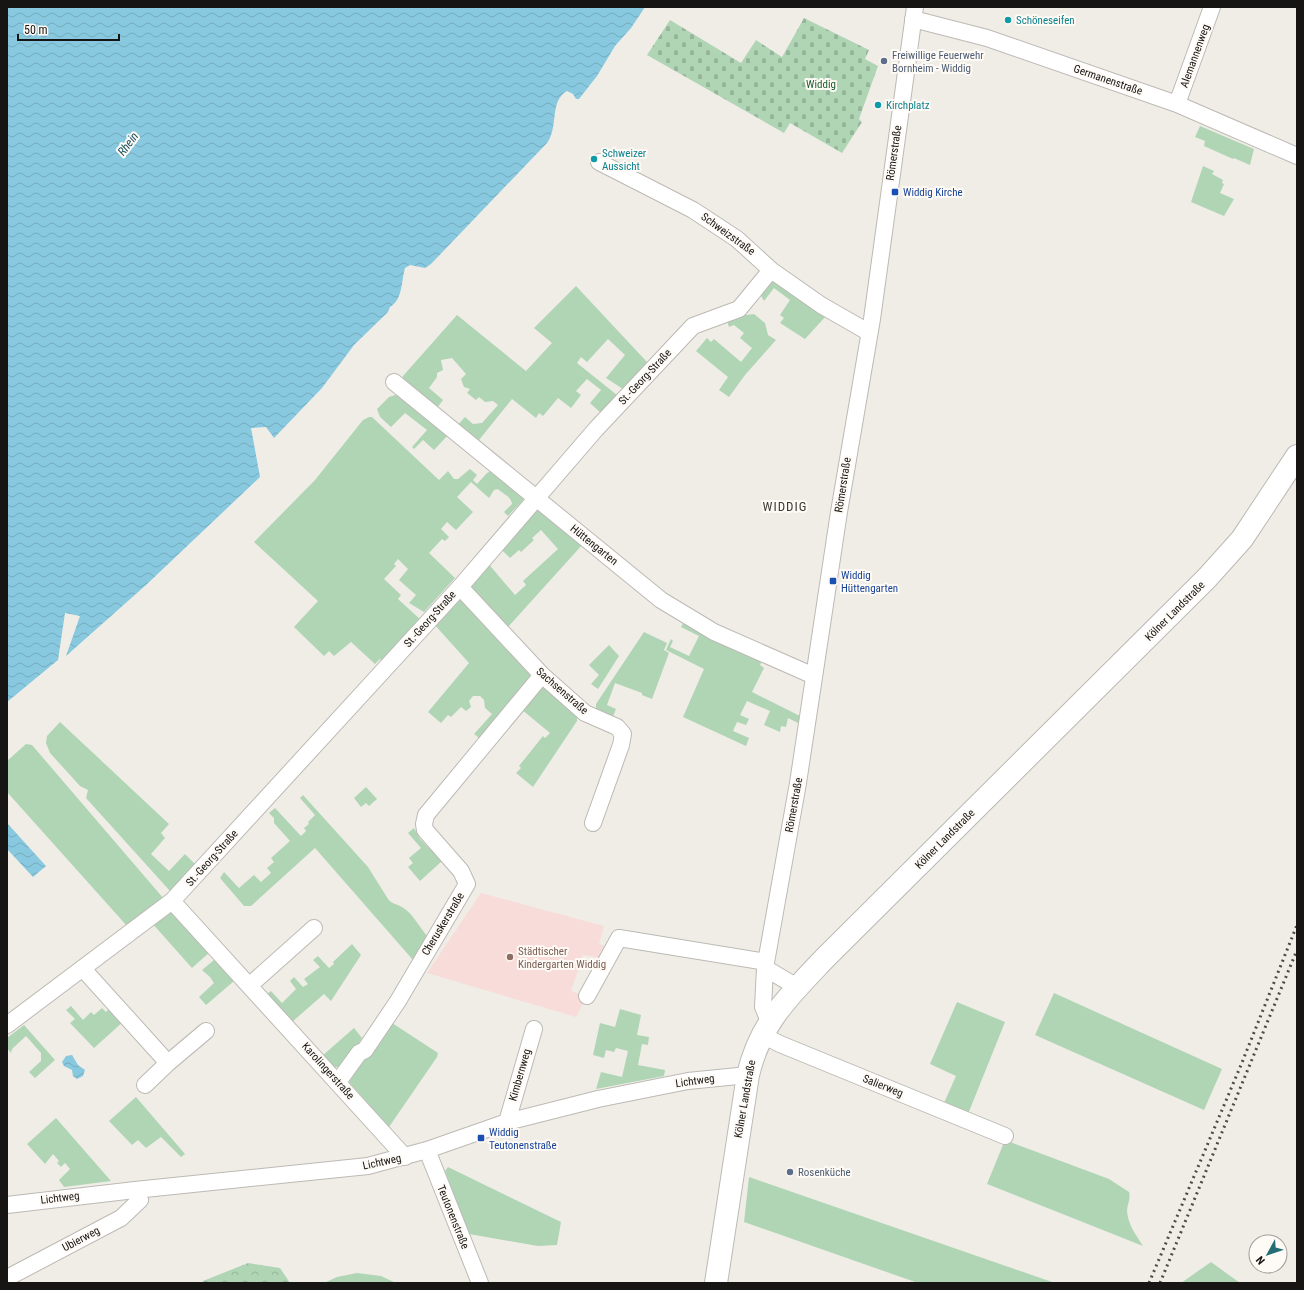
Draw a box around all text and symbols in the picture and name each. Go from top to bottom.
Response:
place label: Schöneseifen [1016,14,1075,27]
marker: Schöneseifen [1003,15,1013,25]
scale bar [18,16,119,42]
text: 50 m [24,23,48,37]
street label: Alemannenweg [1178,23,1212,89]
place label: Freiwillige Feuerwehr Bornheim - Widdig [892,49,984,75]
marker: Freiwillige Feuerwehr Bornheim - Widdig [879,56,889,66]
street label: Germanenstraße [1072,62,1144,98]
park label: Widdig [806,78,836,91]
place label: Kirchplatz [886,99,930,112]
marker: Kirchplatz [873,100,883,110]
street label: Römerstraße [884,124,904,182]
water label: Rhein [115,129,141,158]
place label: Schweizer Aussicht [602,147,647,173]
marker: Schweizer Aussicht [589,154,599,164]
place label: Widdig Kirche [903,186,963,199]
marker: Widdig Kirche [890,187,900,197]
street label: Schweizstraße [699,210,757,258]
street label: St.-Georg-Straße [616,346,674,408]
street label: Römerstraße [832,456,854,514]
district label: WIDDIG [763,499,807,514]
street label: Hüttengarten [568,522,620,568]
place label: Widdig Hüttengarten [841,569,898,595]
marker: Widdig Hüttengarten [828,576,838,586]
street label: Kölner Landstraße [1142,578,1208,644]
street label: St.-Georg-Straße [401,588,459,650]
street label: Sachsenstraße [533,665,591,717]
street label: Römerstraße [783,776,805,834]
street label: Kölner Landstraße [912,806,978,872]
street label: St.-Georg-Straße [183,827,241,889]
street label: Cheruskerstraße [419,890,467,958]
place label: Städtischer Kindergarten Widdig [518,945,606,971]
marker: Städtischer Kindergarten Widdig [505,952,515,962]
street label: Karolingerstraße [299,1040,357,1102]
street label: Kimbernweg [506,1047,534,1103]
street label: Kölner Landstraße [732,1059,758,1139]
street label: Lichtweg [675,1072,715,1090]
street label: Salierweg [861,1072,905,1100]
place label: Widdig Teutonenstraße [489,1126,557,1152]
marker: Widdig Teutonenstraße [476,1133,486,1143]
street label: Lichtweg [362,1152,402,1172]
place label: Rosenküche [798,1166,851,1179]
marker: Rosenküche [785,1167,795,1177]
street label: Teutonenstraße [434,1183,472,1251]
street label: Lichtweg [40,1189,80,1207]
street label: Ubierweg [60,1224,102,1254]
north arrow [1248,1234,1288,1274]
text: N [1253,1253,1268,1267]

